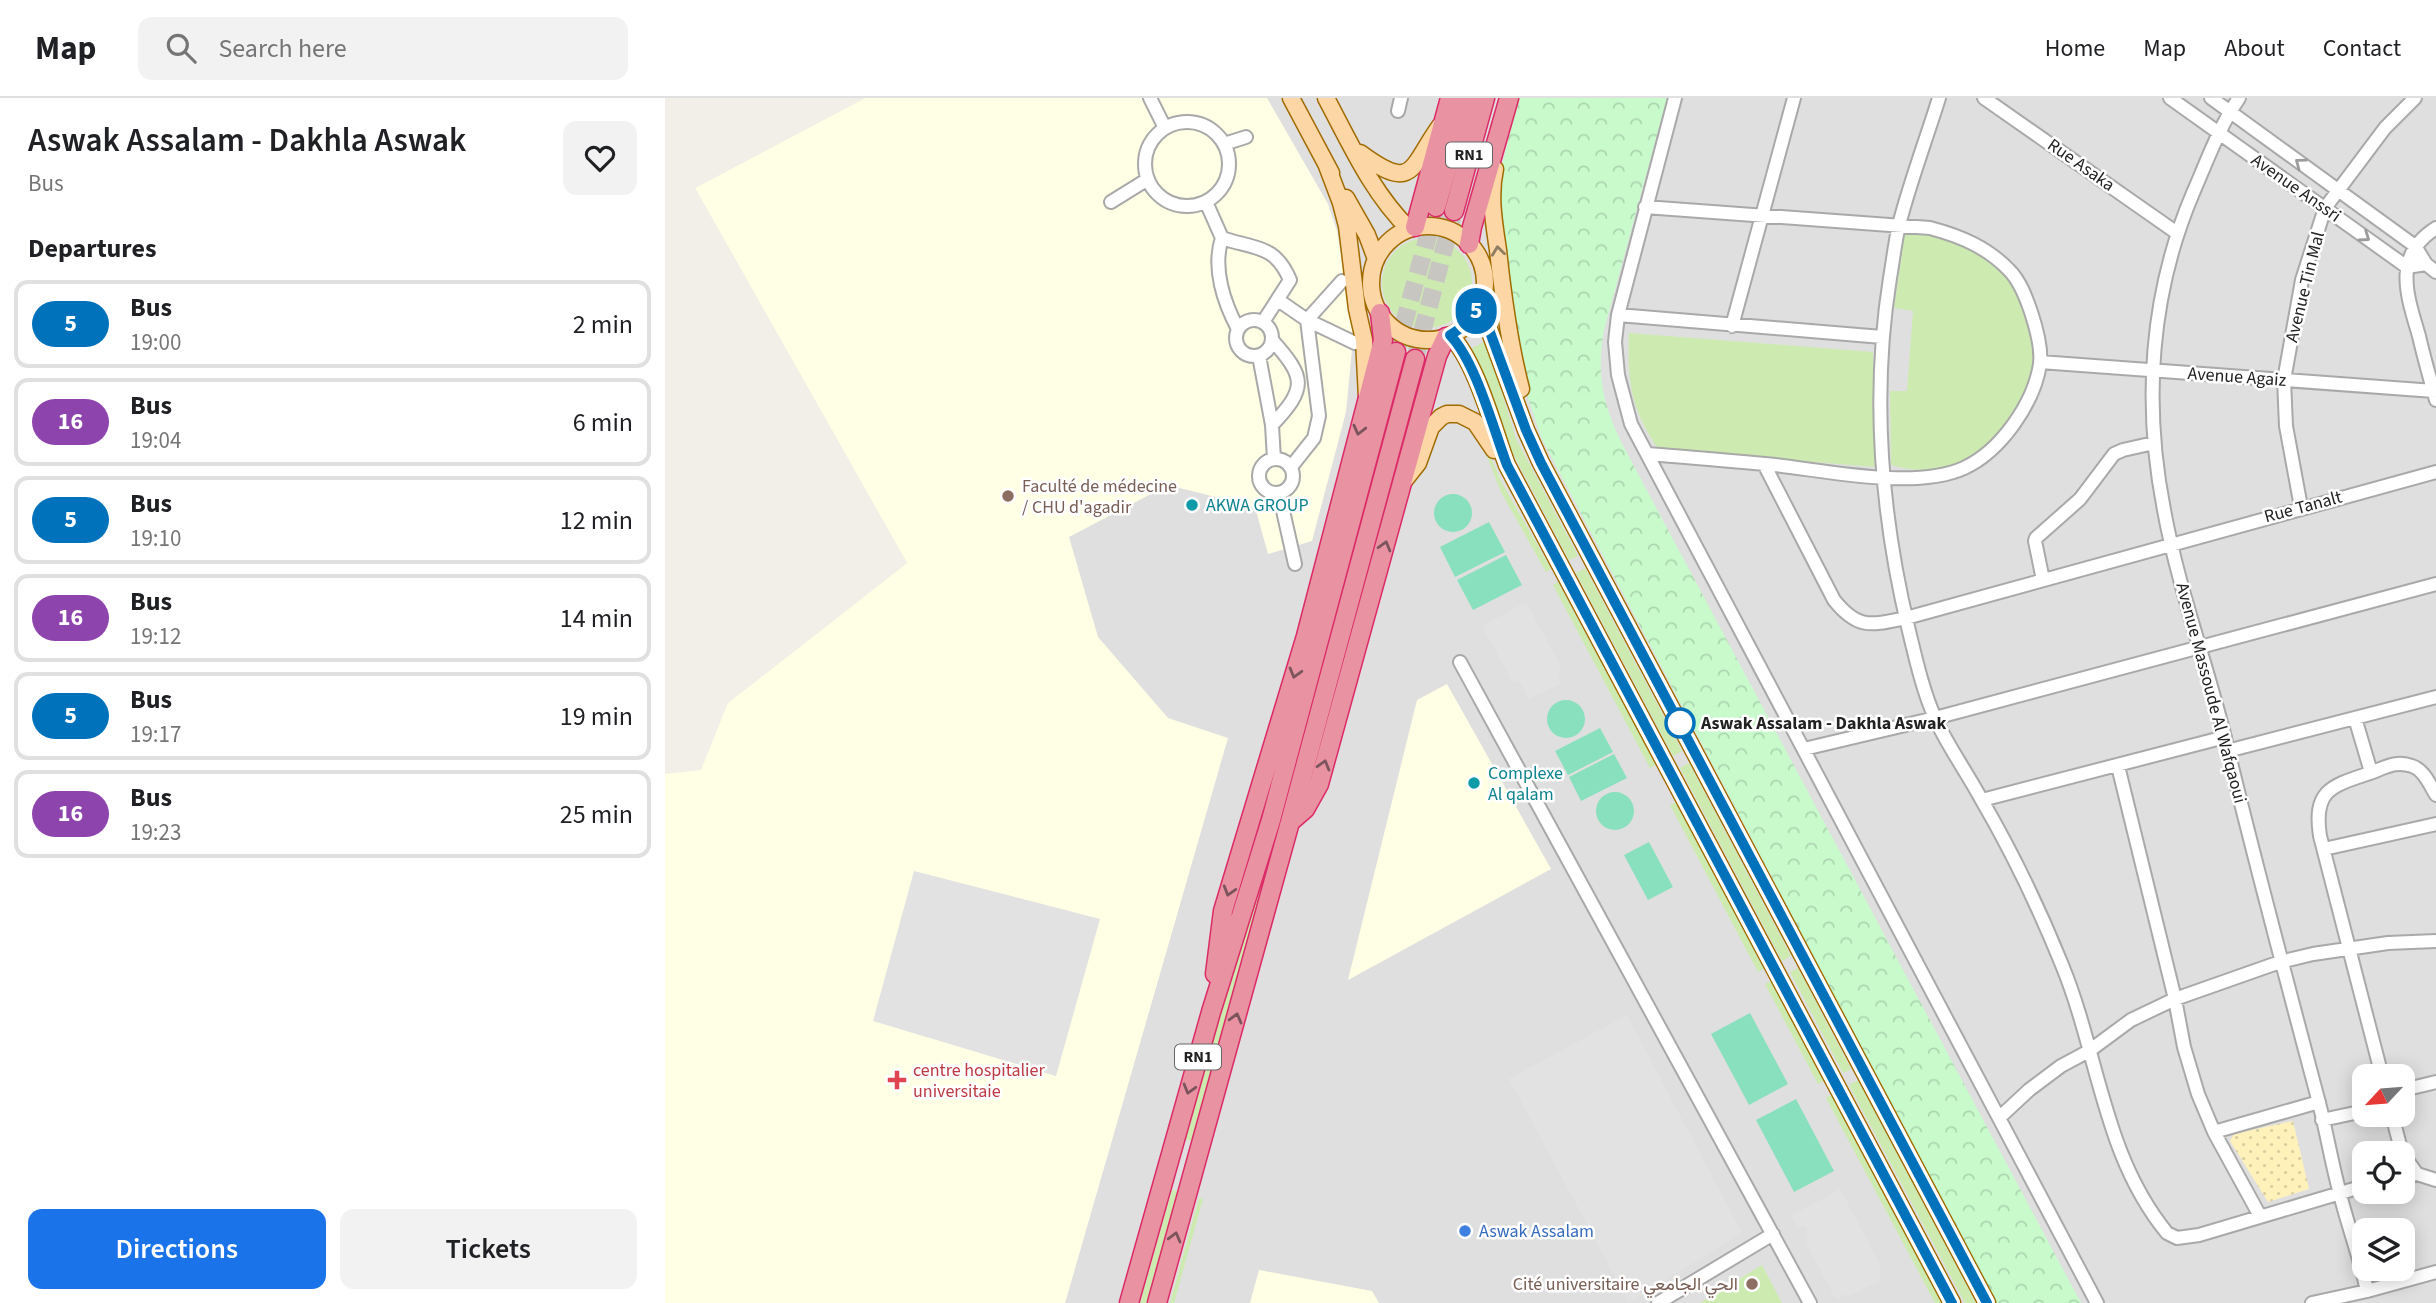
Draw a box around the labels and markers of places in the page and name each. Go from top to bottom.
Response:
place label: Faculté de médecine / CHU d'agadir [1022,474,1177,520]
marker: Faculté de médecine / CHU d'agadir [1000,488,1016,504]
place label: AKWA GROUP [1206,493,1309,518]
marker: AKWA GROUP [1184,497,1200,513]
marker: Aswak Assalam - Dakhla Aswak [1665,708,1695,738]
place label: Aswak Assalam - Dakhla Aswak [1700,711,1947,736]
place label: Complexe Al qalam [1488,761,1563,807]
marker: Complexe Al qalam [1466,775,1482,791]
place label: centre hospitalier universitaie [913,1058,1045,1104]
marker: centre hospitalier universitaie [887,1070,907,1090]
place label: Aswak Assalam [1479,1219,1594,1244]
marker: Aswak Assalam [1457,1223,1473,1239]
place label: Cité universitaire الحي الجامعي [1513,1272,1738,1299]
marker: Cité universitaire الحي الجامعي [1744,1276,1760,1292]

